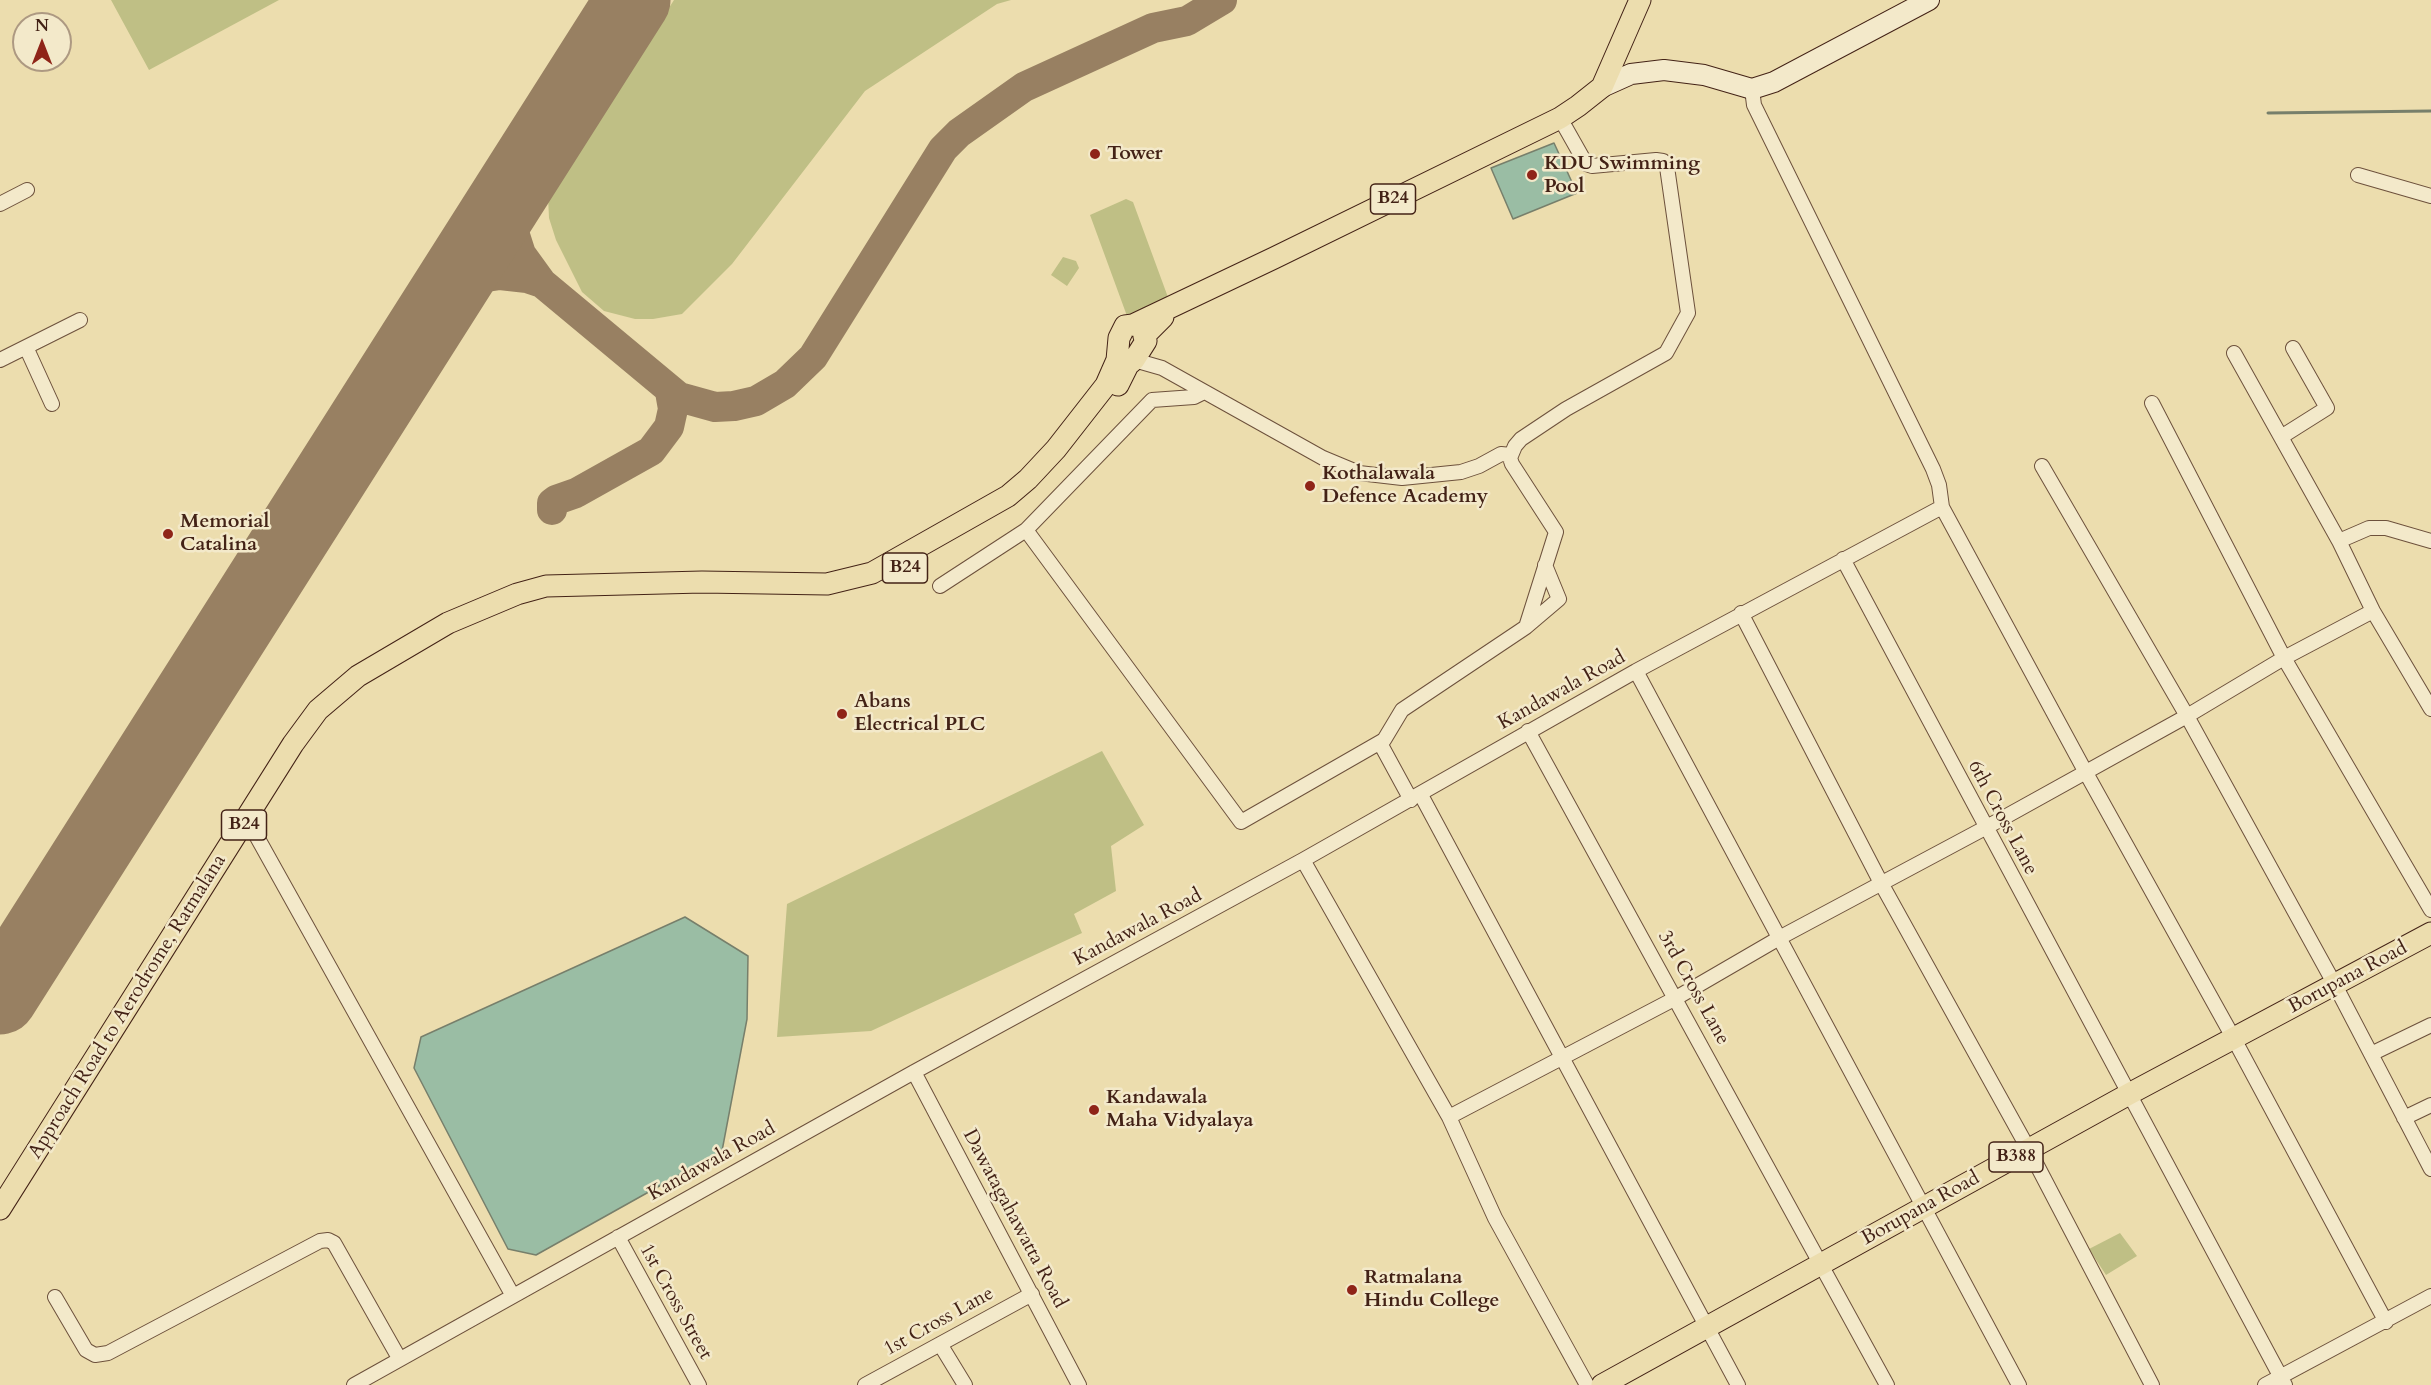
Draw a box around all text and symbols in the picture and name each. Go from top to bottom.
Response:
north arrow [12,12,72,72]
text: N [35,15,49,37]
place label: Tower [1107,142,1163,166]
marker: Tower [1088,147,1102,161]
place label: KDU Swimming Pool [1544,152,1700,199]
marker: KDU Swimming Pool [1525,168,1539,182]
road number: B24 [1370,184,1416,214]
place label: Kothalawala Defence Academy [1322,462,1488,509]
marker: Kothalawala Defence Academy [1303,479,1317,493]
place label: Memorial Catalina [180,510,269,557]
marker: Memorial Catalina [161,527,175,541]
road number: B24 [882,553,928,583]
street label: Kandawala Road [1494,646,1630,736]
place label: Abans Electrical PLC [854,690,985,737]
marker: Abans Electrical PLC [835,707,849,721]
street label: 6th Cross Lane [1962,757,2042,879]
road number: B24 [222,810,266,840]
street label: Approach Road to Aerodrome, Ratmalana [24,850,232,1164]
street label: Kandawala Road [1070,884,1206,972]
street label: 3rd Cross Lane [1652,927,1734,1049]
street label: Borupana Road [2284,937,2412,1019]
place label: Kandawala Maha Vidyalaya [1106,1086,1253,1133]
marker: Kandawala Maha Vidyalaya [1087,1103,1101,1117]
street label: Kandawala Road [644,1117,780,1207]
street label: Dawatagahawatta Road [957,1125,1071,1313]
road number: B388 [1989,1142,2043,1172]
street label: Borupana Road [1858,1167,1984,1251]
street label: 1st Cross Street [633,1240,717,1364]
place label: Ratmalana Hindu College [1364,1266,1499,1313]
street label: 1st Cross Lane [880,1282,998,1362]
marker: Ratmalana Hindu College [1345,1283,1359,1297]

